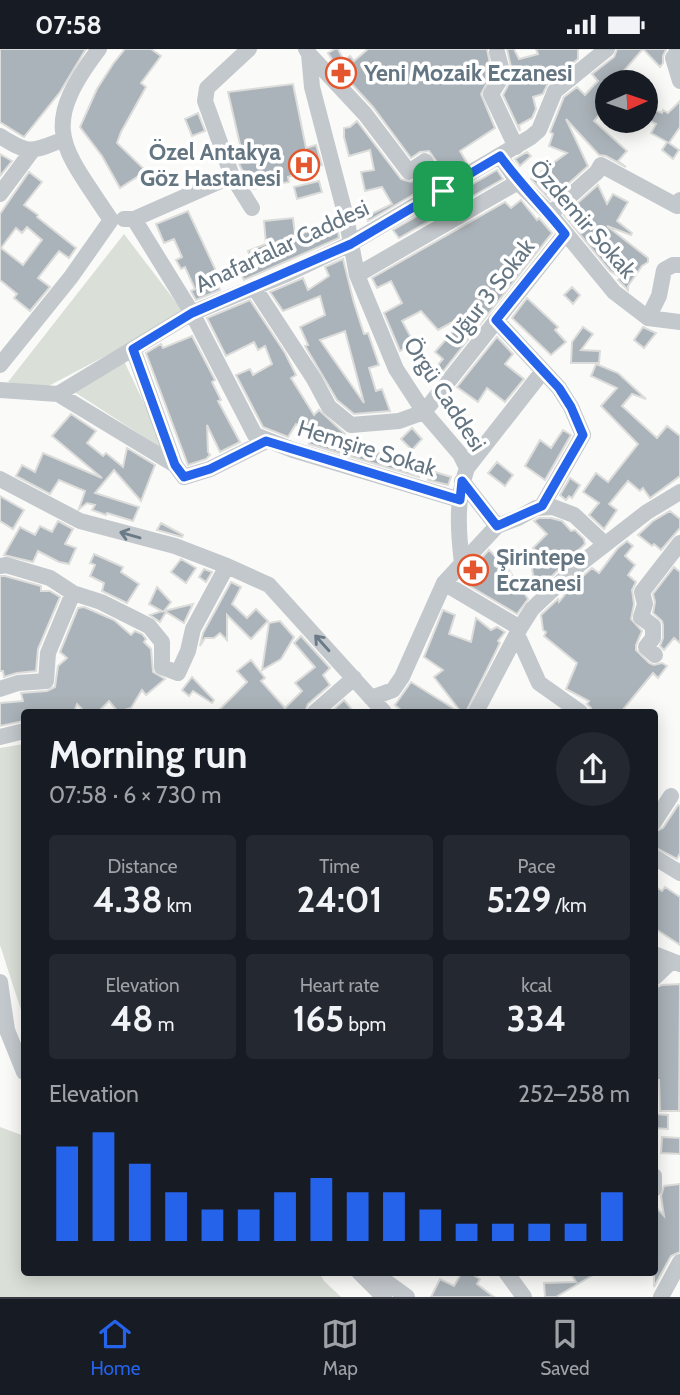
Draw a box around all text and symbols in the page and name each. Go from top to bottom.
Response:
text: 07:58 [35,9,102,41]
pharmacy icon: Yeni Mozaik Eczanesi [324,56,358,90]
place label: Yeni Mozaik Eczanesi [363,59,573,87]
north arrow [595,70,658,133]
map controls [595,70,658,133]
place label: Özel Antakya Göz Hastanesi [140,138,282,192]
hospital icon: Özel Antakya Göz Hastanesi [287,148,321,182]
street label: Özdemir Sokak [524,154,643,284]
pin [413,161,473,221]
icon: arrive [424,172,462,210]
street label: Anafartalar Caddesi [191,194,373,298]
street label: Uğur 3 Sokak [440,232,541,351]
street label: Örgü Caddesi [398,332,492,456]
street label: Hemşire Sokak [294,414,441,483]
one-way arrow [119,527,141,540]
place label: Şirintepe Eczanesi [496,543,585,597]
pharmacy icon: Şirintepe Eczanesi [456,553,490,587]
one-way arrow [314,634,330,652]
text: Morning run [49,731,248,778]
button: share [556,732,630,806]
text: 07:58 · 6 × 730 m [49,781,222,809]
text: Distance [108,855,177,878]
text: Time [319,855,360,878]
text: Pace [518,855,555,878]
text: 4.38 [93,878,163,921]
text: 24:01 [297,878,382,921]
text: 5:29 [486,878,551,921]
text: km [163,894,192,917]
text: /km [551,894,587,917]
text: Elevation [105,974,180,997]
text: Heart rate [300,974,379,997]
text: kcal [521,974,552,997]
text: 48 [111,997,153,1040]
text: 165 [293,997,344,1040]
text: 334 [507,997,566,1040]
text: m [153,1013,174,1036]
text: bpm [344,1013,386,1036]
text: Elevation [49,1080,139,1108]
text: 252–258 m [518,1080,630,1108]
tab: Home [90,1315,140,1380]
tab: Map [321,1315,359,1380]
tab: Saved [540,1315,590,1380]

